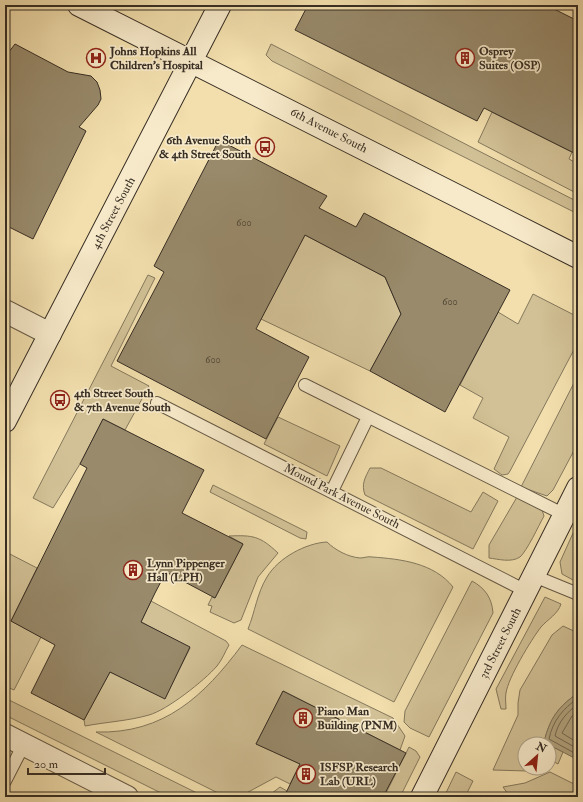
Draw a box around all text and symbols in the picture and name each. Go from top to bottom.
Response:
place label: Johns Hopkins All Children's Hospital [109,44,204,73]
place label: Osprey Suites (OSP) [479,44,541,73]
hospital icon: Johns Hopkins All Children's Hospital [85,47,107,69]
building icon: Osprey Suites (OSP) [454,47,476,69]
street label: 6th Avenue South [288,105,371,157]
place label: 6th Avenue South & 4th Street South [159,133,252,162]
bus stop icon: 6th Avenue South & 4th Street South [254,136,276,158]
street label: 4th Street South [88,174,139,252]
house number: 600 [236,217,252,229]
house number: 600 [442,296,458,308]
house number: 600 [205,354,221,366]
place label: 4th Street South & 7th Avenue South [73,386,172,415]
bus stop icon: 4th Street South & 7th Avenue South [49,389,71,411]
street label: Mound Park Avenue South [281,461,403,533]
place label: Lynn Pippenger Hall (LPH) [147,556,225,585]
building icon: Lynn Pippenger Hall (LPH) [122,559,144,581]
street label: 3rd Street South [476,605,525,681]
place label: Piano Man Building (PNM) [317,704,397,733]
building icon: Piano Man Building (PNM) [292,707,314,729]
north arrow [517,736,557,776]
text: N [533,739,550,756]
scale bar [28,750,105,776]
text: 20 m [34,757,59,772]
place label: ISFSP Research Lab (URL) [320,760,399,789]
building icon: ISFSP Research Lab (URL) [295,763,317,785]

